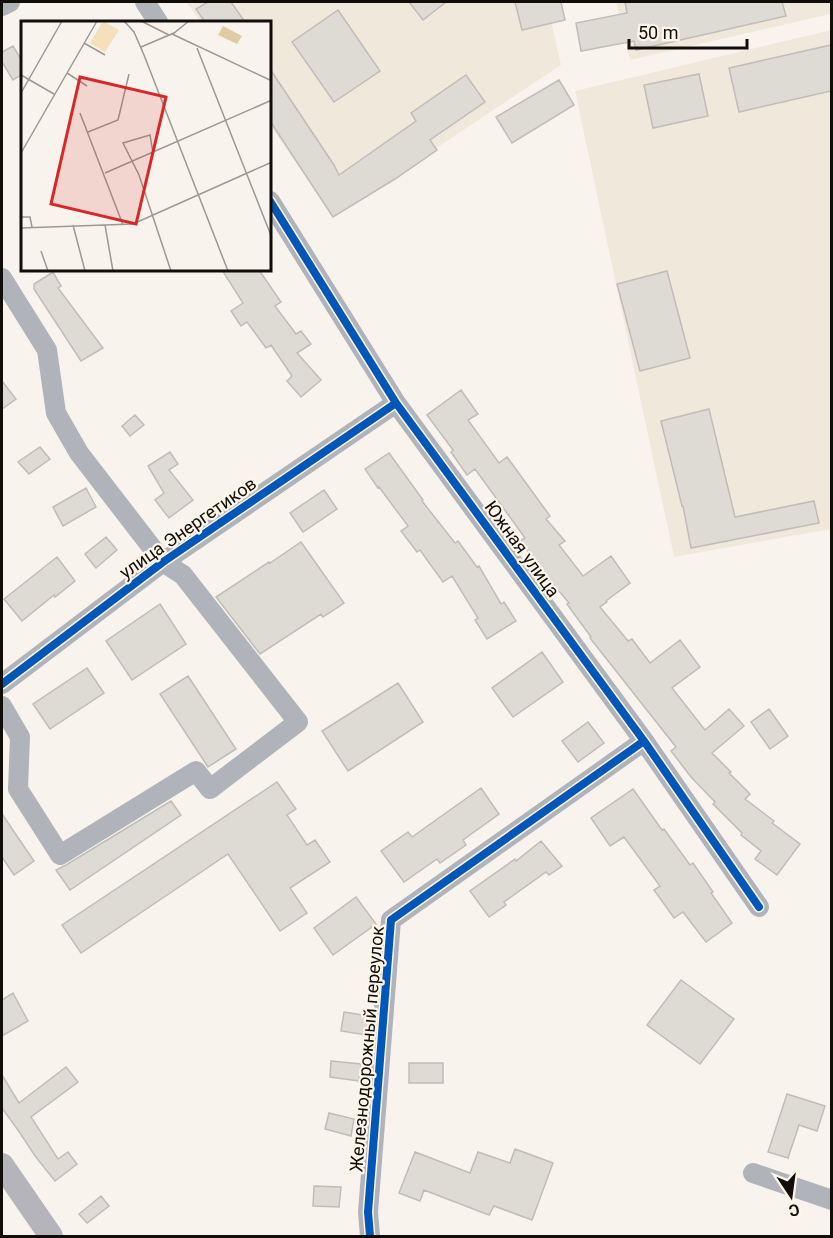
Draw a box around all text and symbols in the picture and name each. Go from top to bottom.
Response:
scale bar [629,12,748,50]
inset map [21,21,272,272]
text: 50 m [638,22,678,43]
street label: улица Энергетиков [115,473,260,583]
street label: Южная улица [480,496,564,601]
street label: Железнодорожный переулок [345,925,388,1173]
north arrow [761,1166,821,1226]
text: С [787,1200,801,1221]

